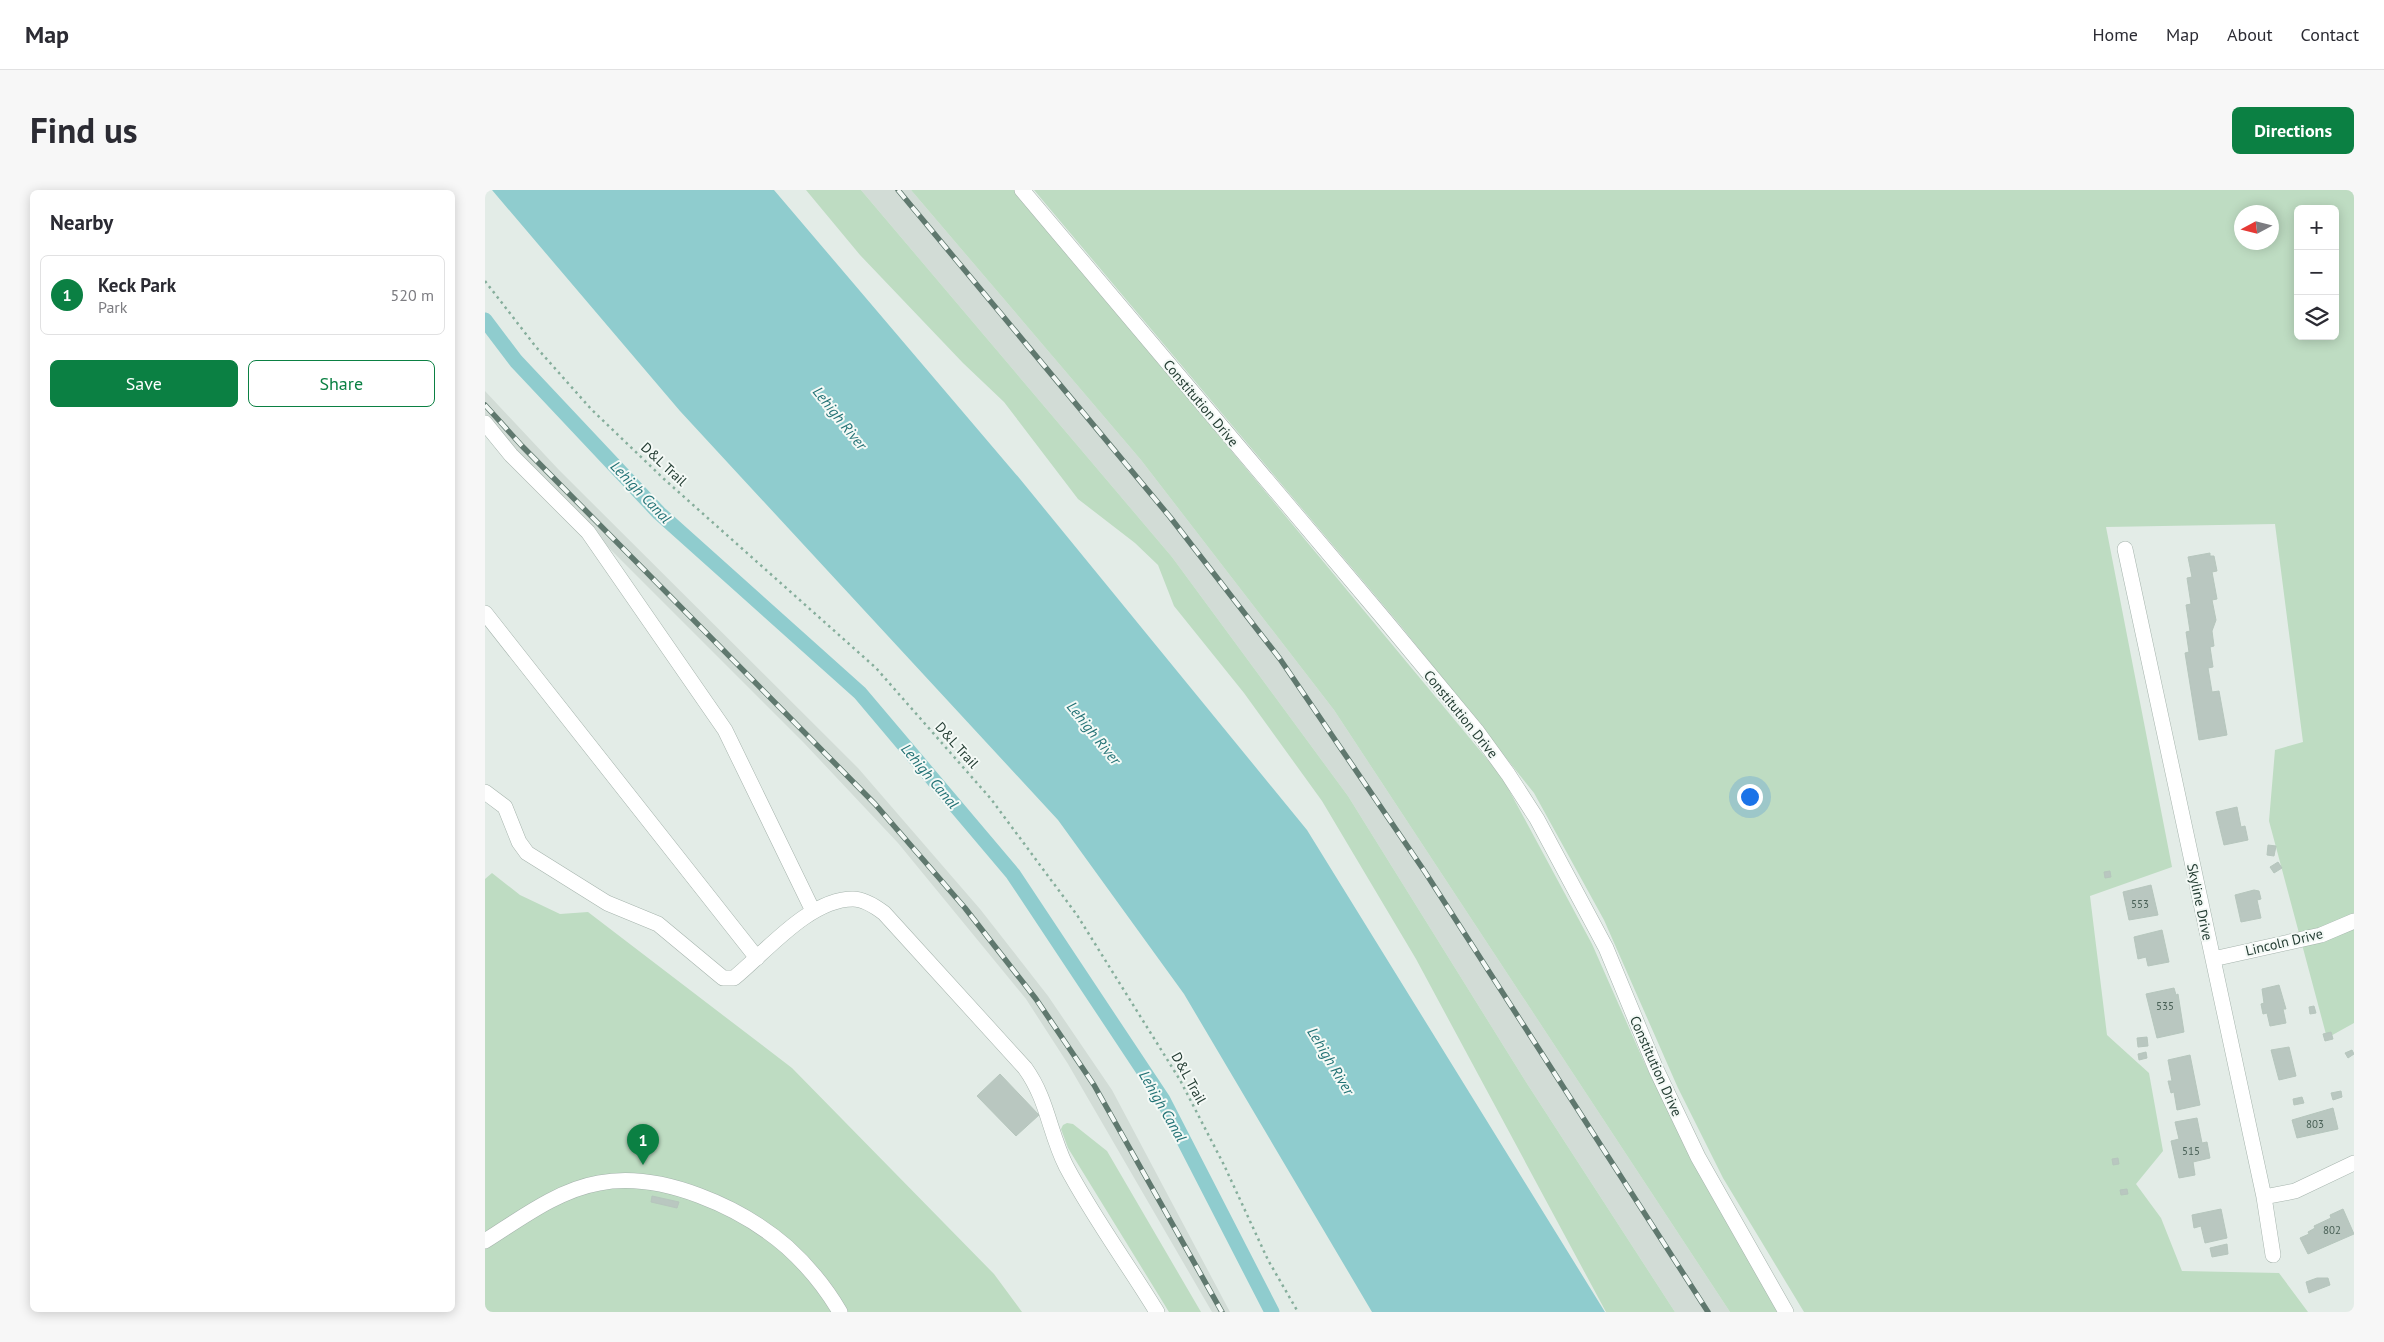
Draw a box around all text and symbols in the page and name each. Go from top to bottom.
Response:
text: Map [25,19,69,50]
text: Home [2092,23,2138,46]
text: Map [2166,23,2199,46]
text: About [2227,23,2273,46]
text: Contact [2301,23,2359,46]
text: Find us [30,107,138,153]
button: Directions [2232,107,2354,154]
north arrow [2234,205,2279,250]
map controls [2294,205,2339,340]
button: + [2294,205,2339,250]
text: Nearby [50,209,113,236]
button: − [2294,250,2339,295]
text: Keck Park [98,273,176,297]
text: 1 [62,285,72,305]
text: 520 m [391,285,434,305]
button: layers [2294,295,2339,340]
text: Park [98,297,127,317]
street label: Constitution Drive [1159,356,1243,450]
button: Save [50,360,238,407]
button: Share [248,360,435,407]
water label: Lehigh River [809,383,872,454]
street label: D&L Trail [637,438,691,490]
water label: Lehigh Canal [607,457,675,527]
street label: Constitution Drive [1420,666,1502,762]
water label: Lehigh River [1063,698,1126,769]
street label: D&L Trail [931,718,983,772]
water label: Lehigh Canal [897,740,963,812]
your location [1737,784,1763,810]
street label: Skyline Drive [2183,862,2217,942]
house number: 553 [2131,897,2149,911]
street label: Lincoln Drive [2243,924,2325,960]
house number: 535 [2156,999,2174,1013]
street label: Constitution Drive [1626,1013,1686,1119]
water label: Lehigh River [1303,1024,1359,1099]
street label: D&L Trail [1167,1049,1211,1107]
water label: Lehigh Canal [1135,1067,1191,1145]
house number: 803 [2306,1117,2324,1131]
pin: 1 [627,1124,659,1165]
house number: 515 [2182,1144,2200,1158]
house number: 802 [2323,1223,2341,1237]

